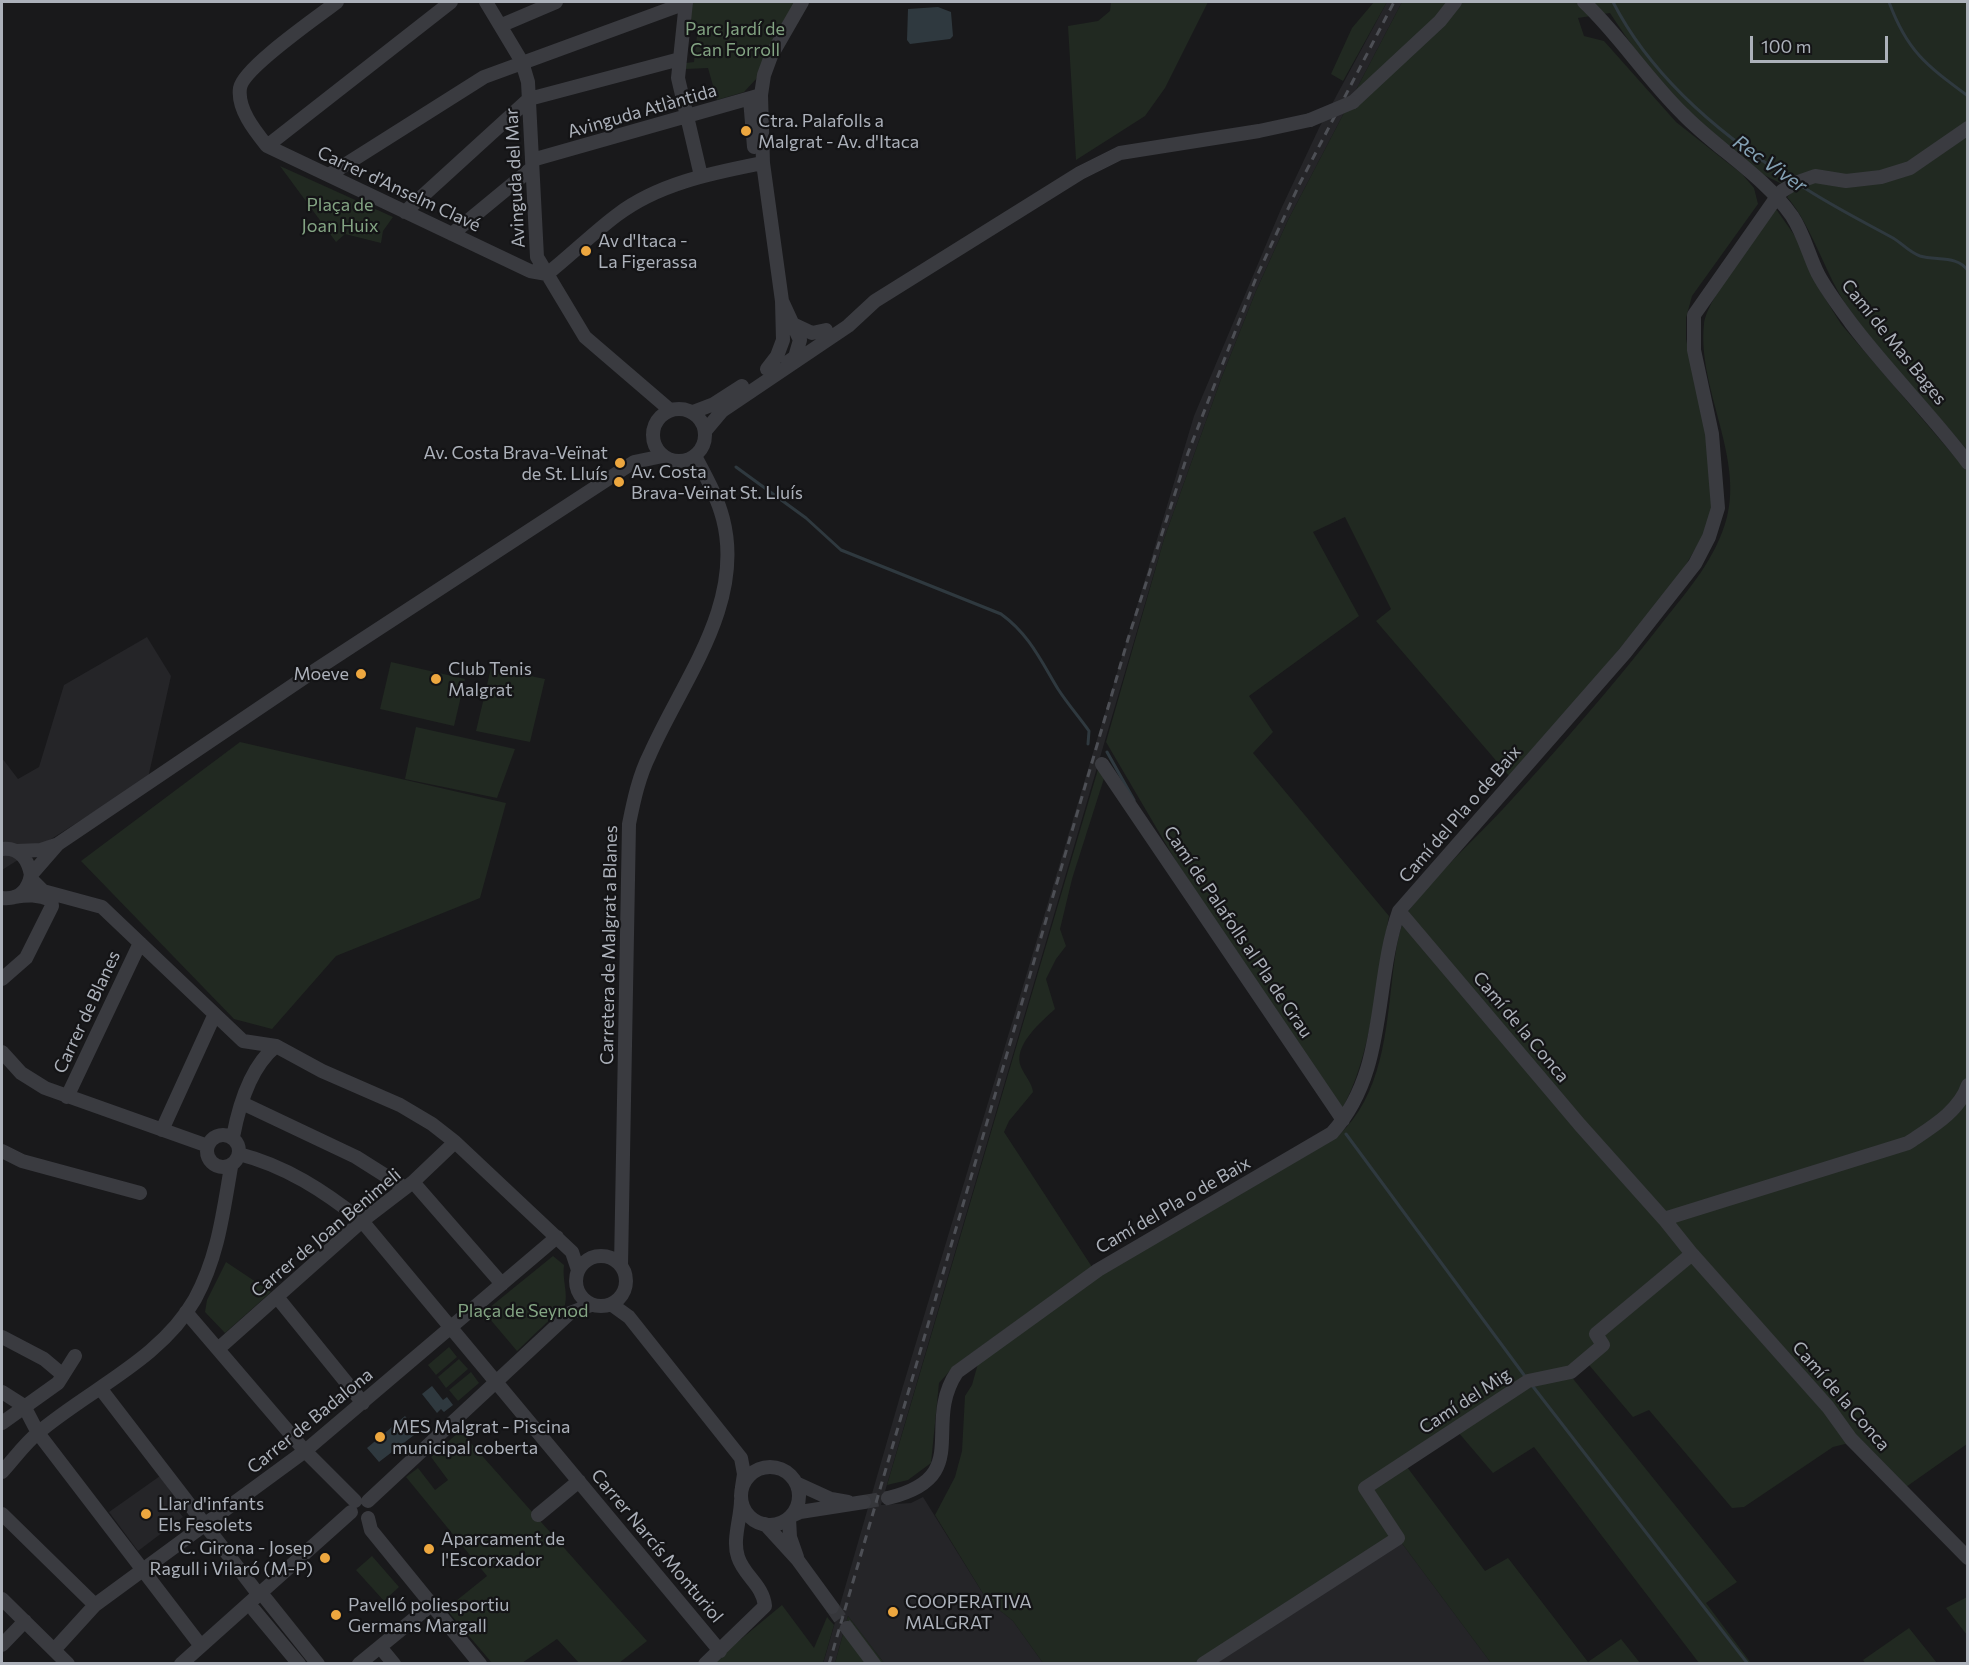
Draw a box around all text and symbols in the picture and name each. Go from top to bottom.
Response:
park label: Parc Jardí de Can Forroll [685,18,785,60]
scale bar [1753,24,1891,62]
text: 100 m [1761,35,1811,57]
street label: Avinguda Atlàntida [565,79,719,143]
street label: Avinguda del Mar [501,107,529,249]
place label: Ctra. Palafolls a Malgrat - Av. d'Itaca [758,110,919,152]
marker: Ctra. Palafolls a Malgrat - Av. d'Itaca [739,124,753,138]
water label: Rec Viver [1729,130,1811,198]
street label: Carrer d'Anselm Clavé [314,142,484,236]
park label: Plaça de Joan Huix [302,194,378,236]
place label: Av d'Itaca - La Figerassa [598,230,697,272]
marker: Av d'Itaca - La Figerassa [579,244,593,258]
street label: Camí de Mas Bages [1837,275,1951,409]
place label: Av. Costa Brava-Veïnat de St. Lluís [424,442,608,484]
marker: Av. Costa Brava-Veïnat de St. Lluís [613,456,627,470]
place label: Av. Costa Brava-Veïnat St. Lluís [631,461,803,504]
marker: Av. Costa Brava-Veïnat St. Lluís [612,475,626,489]
place label: Club Tenis Malgrat [448,658,532,700]
place label: Moeve [293,663,349,685]
marker: Moeve [354,667,368,681]
marker: Club Tenis Malgrat [429,672,443,686]
street label: Camí del Pla o de Baix [1394,741,1526,887]
street label: Camí de Palafolls al Pla de Grau [1159,822,1317,1042]
street label: Carretera de Malgrat a Blanes [596,825,622,1065]
street label: Carrer de Blanes [49,947,125,1077]
street label: Camí de la Conca [1468,967,1574,1087]
street label: Camí del Pla o de Baix [1092,1152,1254,1258]
street label: Carrer de Joan Benimeli [247,1164,405,1302]
park label: Plaça de Seynod [458,1300,588,1322]
street label: Camí de la Conca [1788,1337,1894,1455]
street label: Camí del Mig [1415,1363,1515,1439]
street label: Carrer de Badalona [243,1364,377,1478]
place label: MES Malgrat - Piscina municipal coberta [392,1416,570,1458]
marker: MES Malgrat - Piscina municipal coberta [373,1430,387,1444]
street label: Carrer Narcís Monturiol [586,1465,728,1627]
place label: Llar d'infants Els Fesolets [158,1493,264,1536]
marker: Llar d'infants Els Fesolets [139,1507,153,1521]
place label: Aparcament de l'Escorxador [441,1528,565,1570]
place label: C. Girona - Josep Ragull i Vilaró (M-P) [150,1537,313,1580]
marker: Aparcament de l'Escorxador [422,1542,436,1556]
marker: C. Girona - Josep Ragull i Vilaró (M-P) [318,1551,332,1565]
place label: COOPERATIVA MALGRAT [905,1591,1032,1634]
place label: Pavelló poliesportiu Germans Margall [348,1594,509,1636]
marker: COOPERATIVA MALGRAT [886,1605,900,1619]
marker: Pavelló poliesportiu Germans Margall [329,1608,343,1622]

